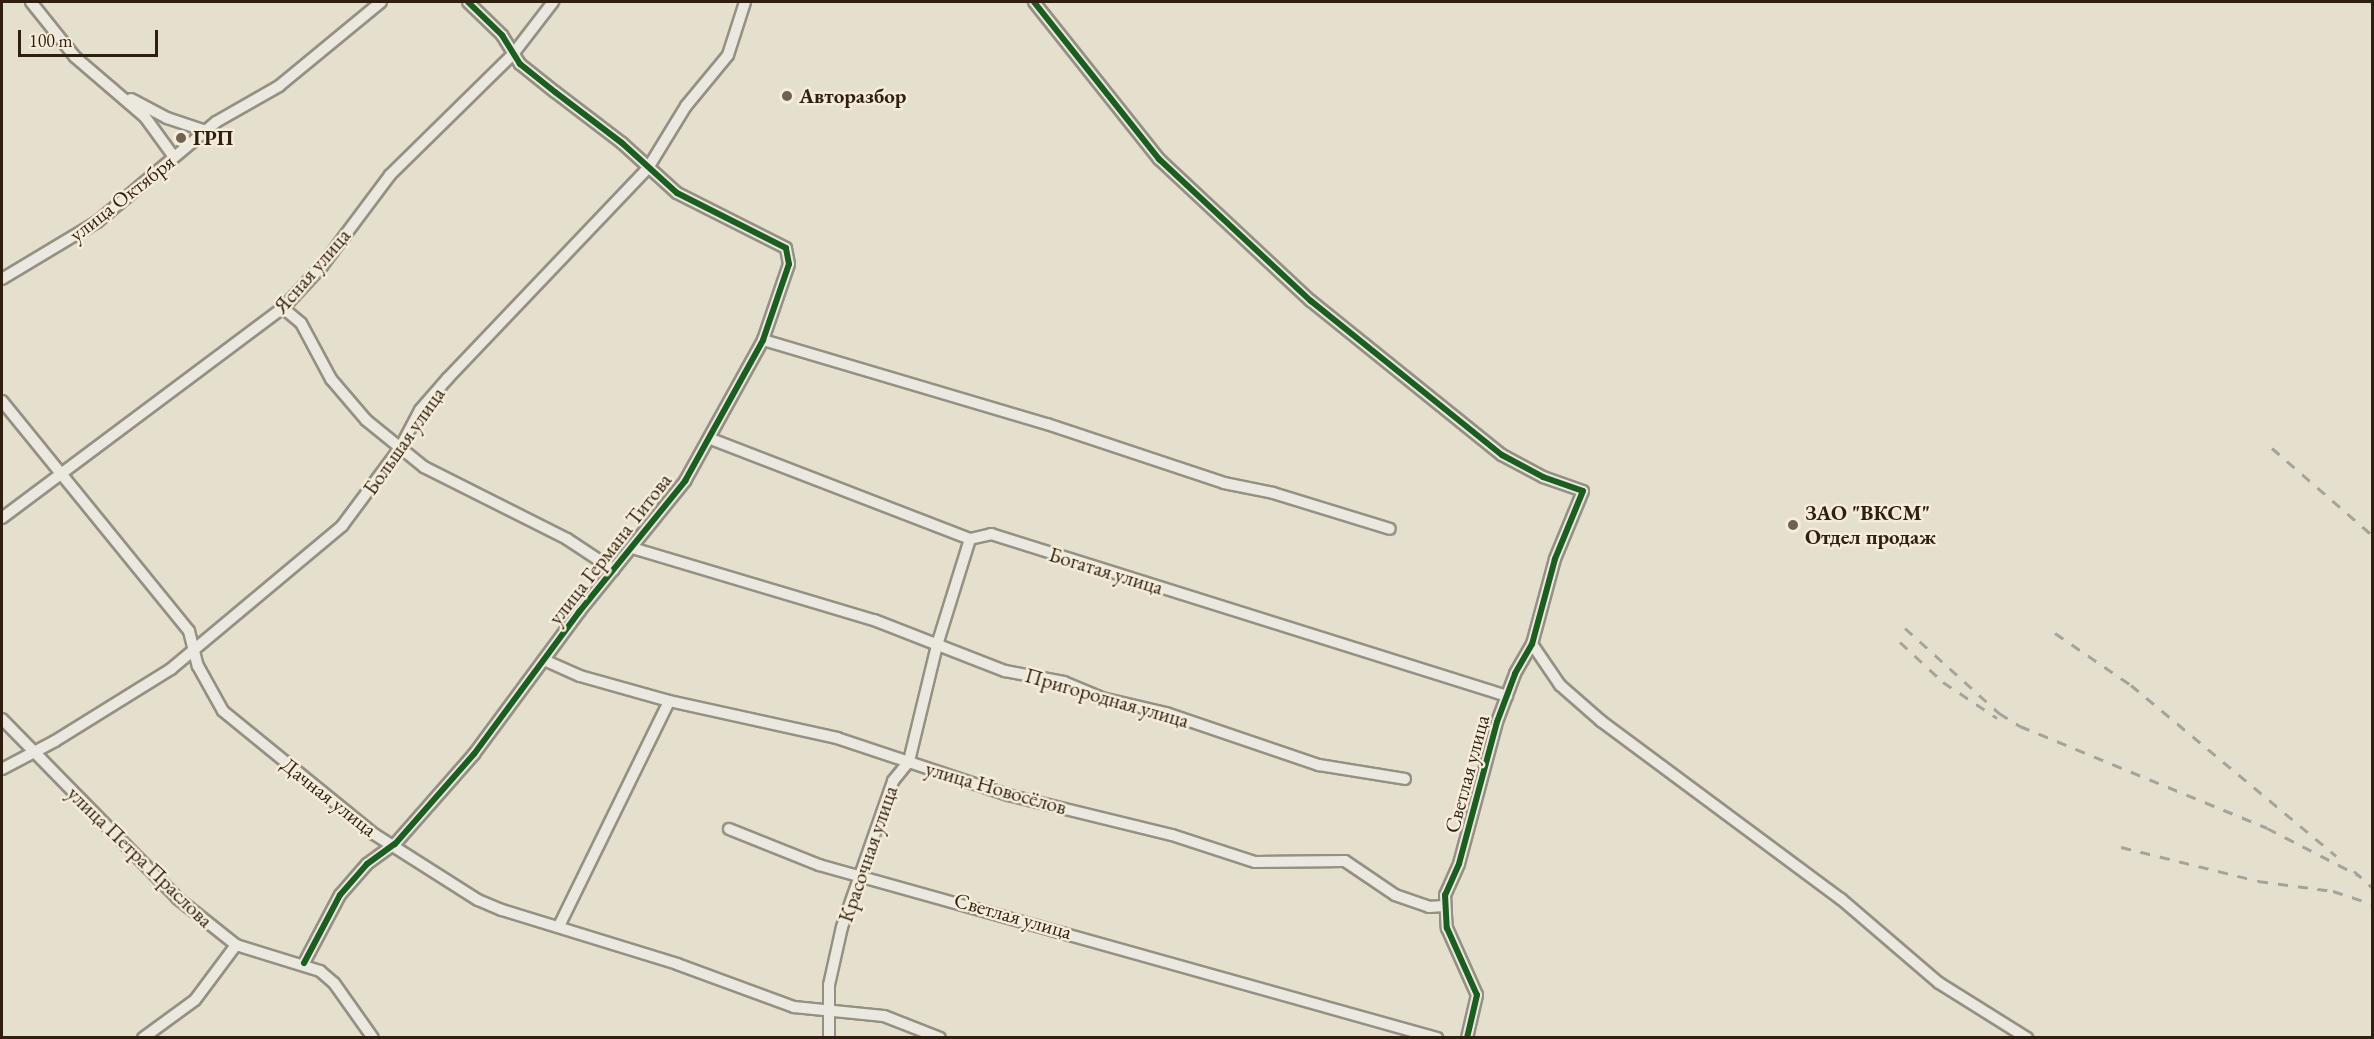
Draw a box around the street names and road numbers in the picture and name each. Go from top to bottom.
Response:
street label: улица Октября [64,149,180,247]
street label: Ясная улица [268,223,356,319]
street label: Большая улица [358,382,450,500]
street label: улица Германа Титова [543,468,677,630]
street label: Богатая улица [1046,542,1166,600]
street label: Пригородная улица [1022,663,1192,733]
street label: Светлая улица [1439,712,1495,836]
street label: Дачная улица [276,752,382,842]
street label: улица Новосёлов [923,756,1069,820]
street label: улица Петра Праслова [62,781,218,933]
street label: Красочная улица [833,782,903,926]
street label: Светлая улица [951,887,1075,945]

